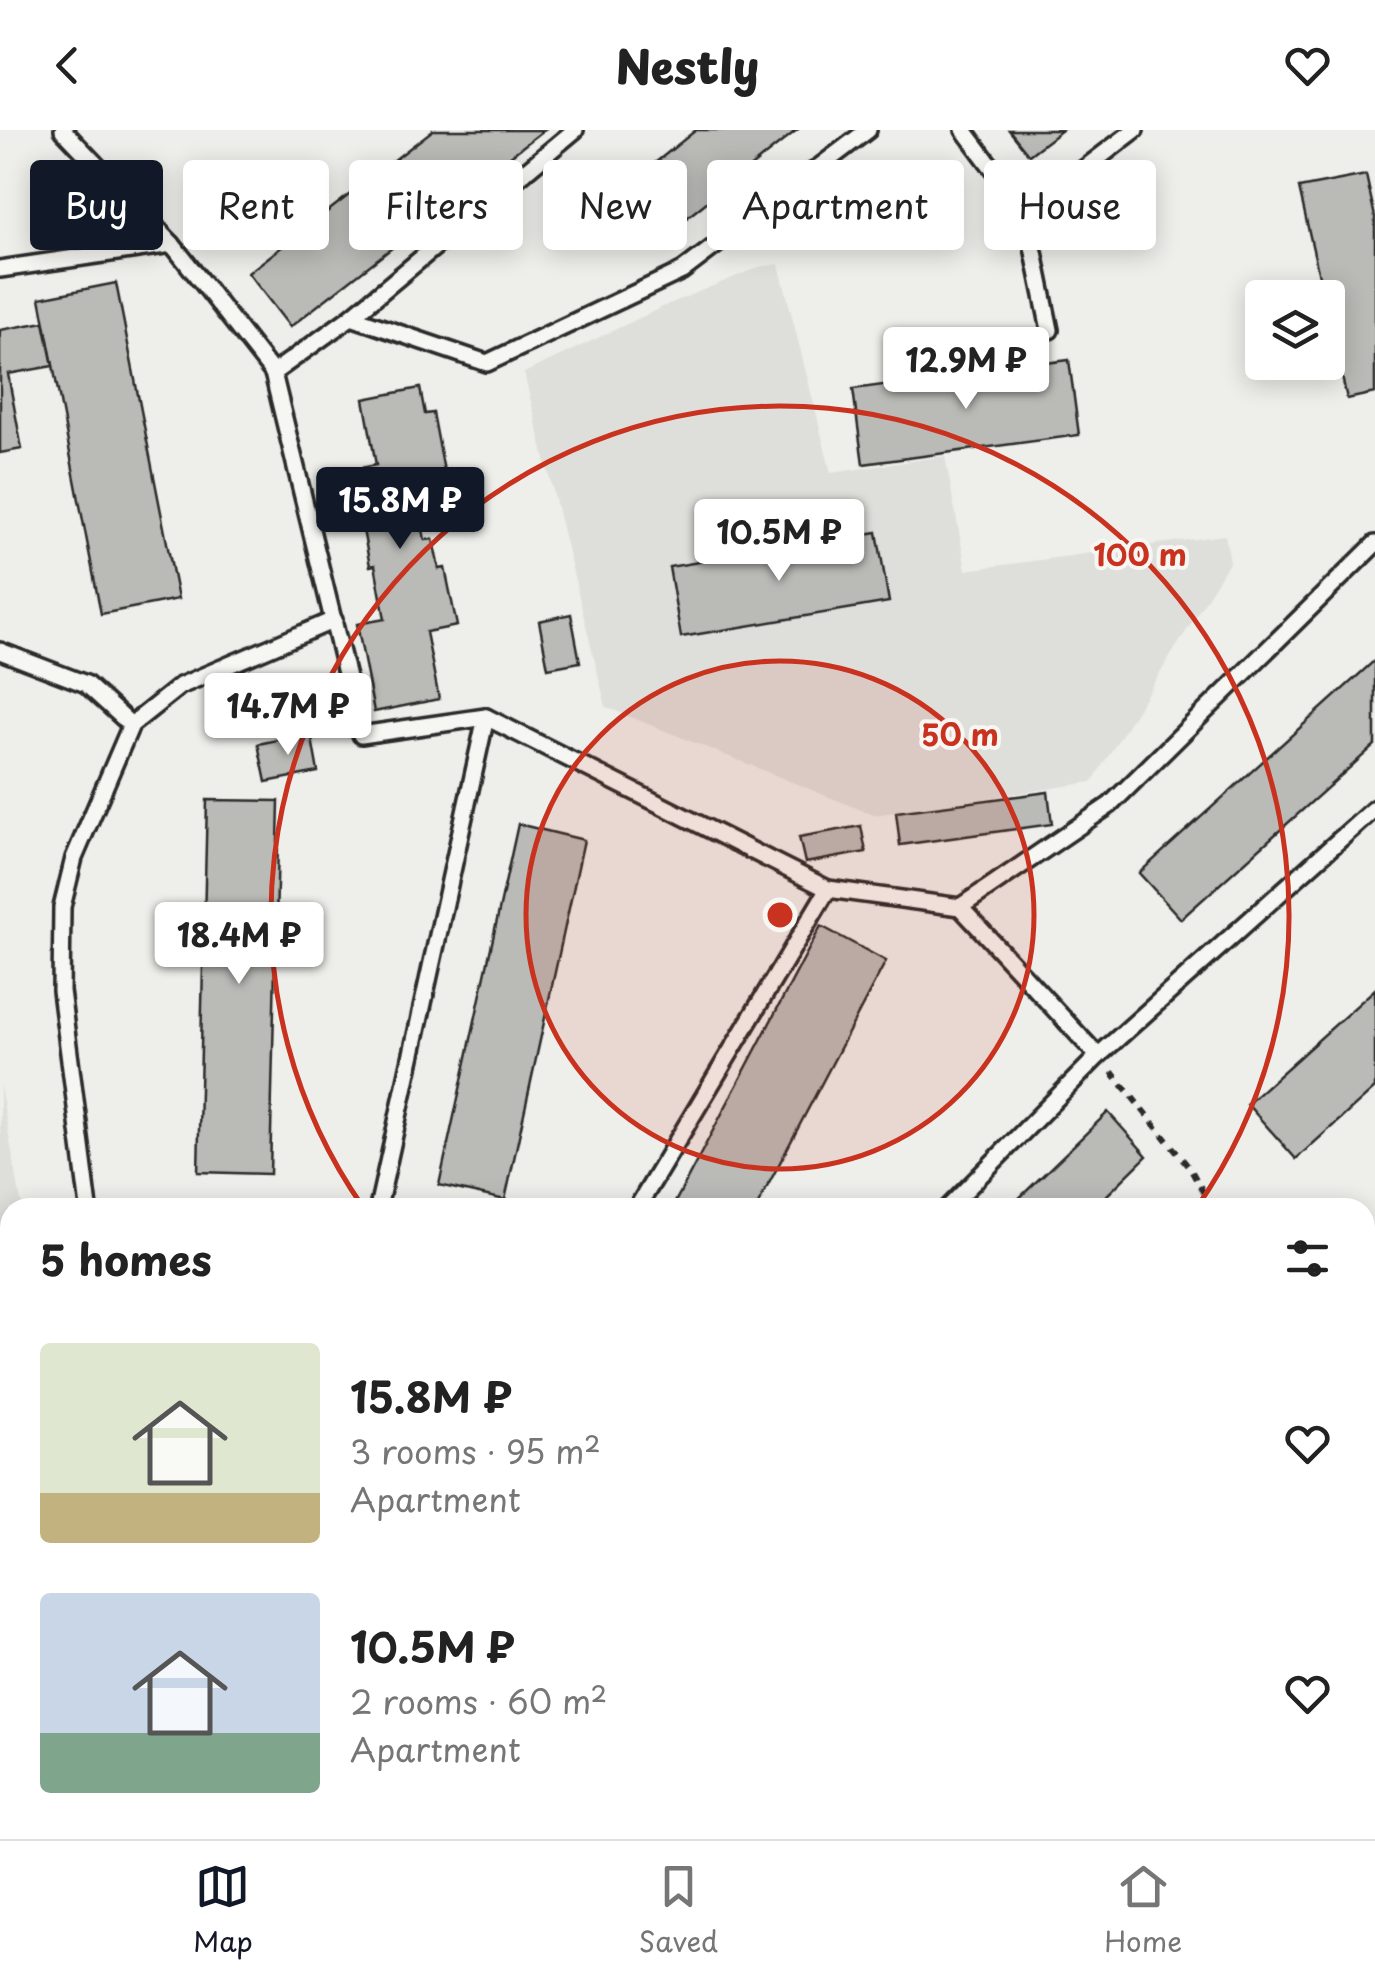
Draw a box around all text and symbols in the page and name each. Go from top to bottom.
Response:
text: Nestly [616,31,759,99]
icon: back [40,38,95,93]
icon: heart [1280,38,1335,93]
chip: Buy [30,160,163,250]
chip: Rent [183,160,329,250]
chip: Filters [349,160,523,250]
chip: New [543,160,687,250]
chip: Apartment [707,160,964,250]
chip: House [984,160,1156,250]
map controls [1245,280,1345,380]
button: layers [1245,280,1345,380]
pin: 12.9M ₽ [874,327,1058,412]
text: 12.9M ₽ [905,335,1027,383]
pin: 15.8M ₽ [308,467,492,552]
text: 15.8M ₽ [338,475,462,523]
pin: 10.5M ₽ [687,499,871,584]
text: 10.5M ₽ [716,507,842,555]
text: 100 m [1093,531,1187,576]
pin: 14.7M ₽ [196,673,380,758]
text: 14.7M ₽ [226,681,350,729]
text: 50 m [921,711,999,756]
centre of rings [762,897,798,933]
pin: 18.4M ₽ [147,902,331,987]
text: 18.4M ₽ [177,910,301,958]
text: 5 homes [40,1227,212,1290]
icon: filters [1280,1231,1335,1286]
text: 15.8M ₽ [350,1364,512,1427]
icon: home [120,1383,240,1503]
icon: heart [1280,1416,1335,1471]
text: 3 rooms · 95 m² [350,1427,601,1475]
text: Apartment [350,1475,521,1523]
text: 10.5M ₽ [350,1614,515,1677]
icon: home [120,1633,240,1753]
icon: heart [1280,1666,1335,1721]
text: 2 rooms · 60 m² [350,1677,607,1725]
text: Apartment [350,1725,521,1773]
tab: Map [193,1859,253,1962]
tab: Saved [639,1859,718,1962]
tab: Home [1104,1859,1182,1962]

